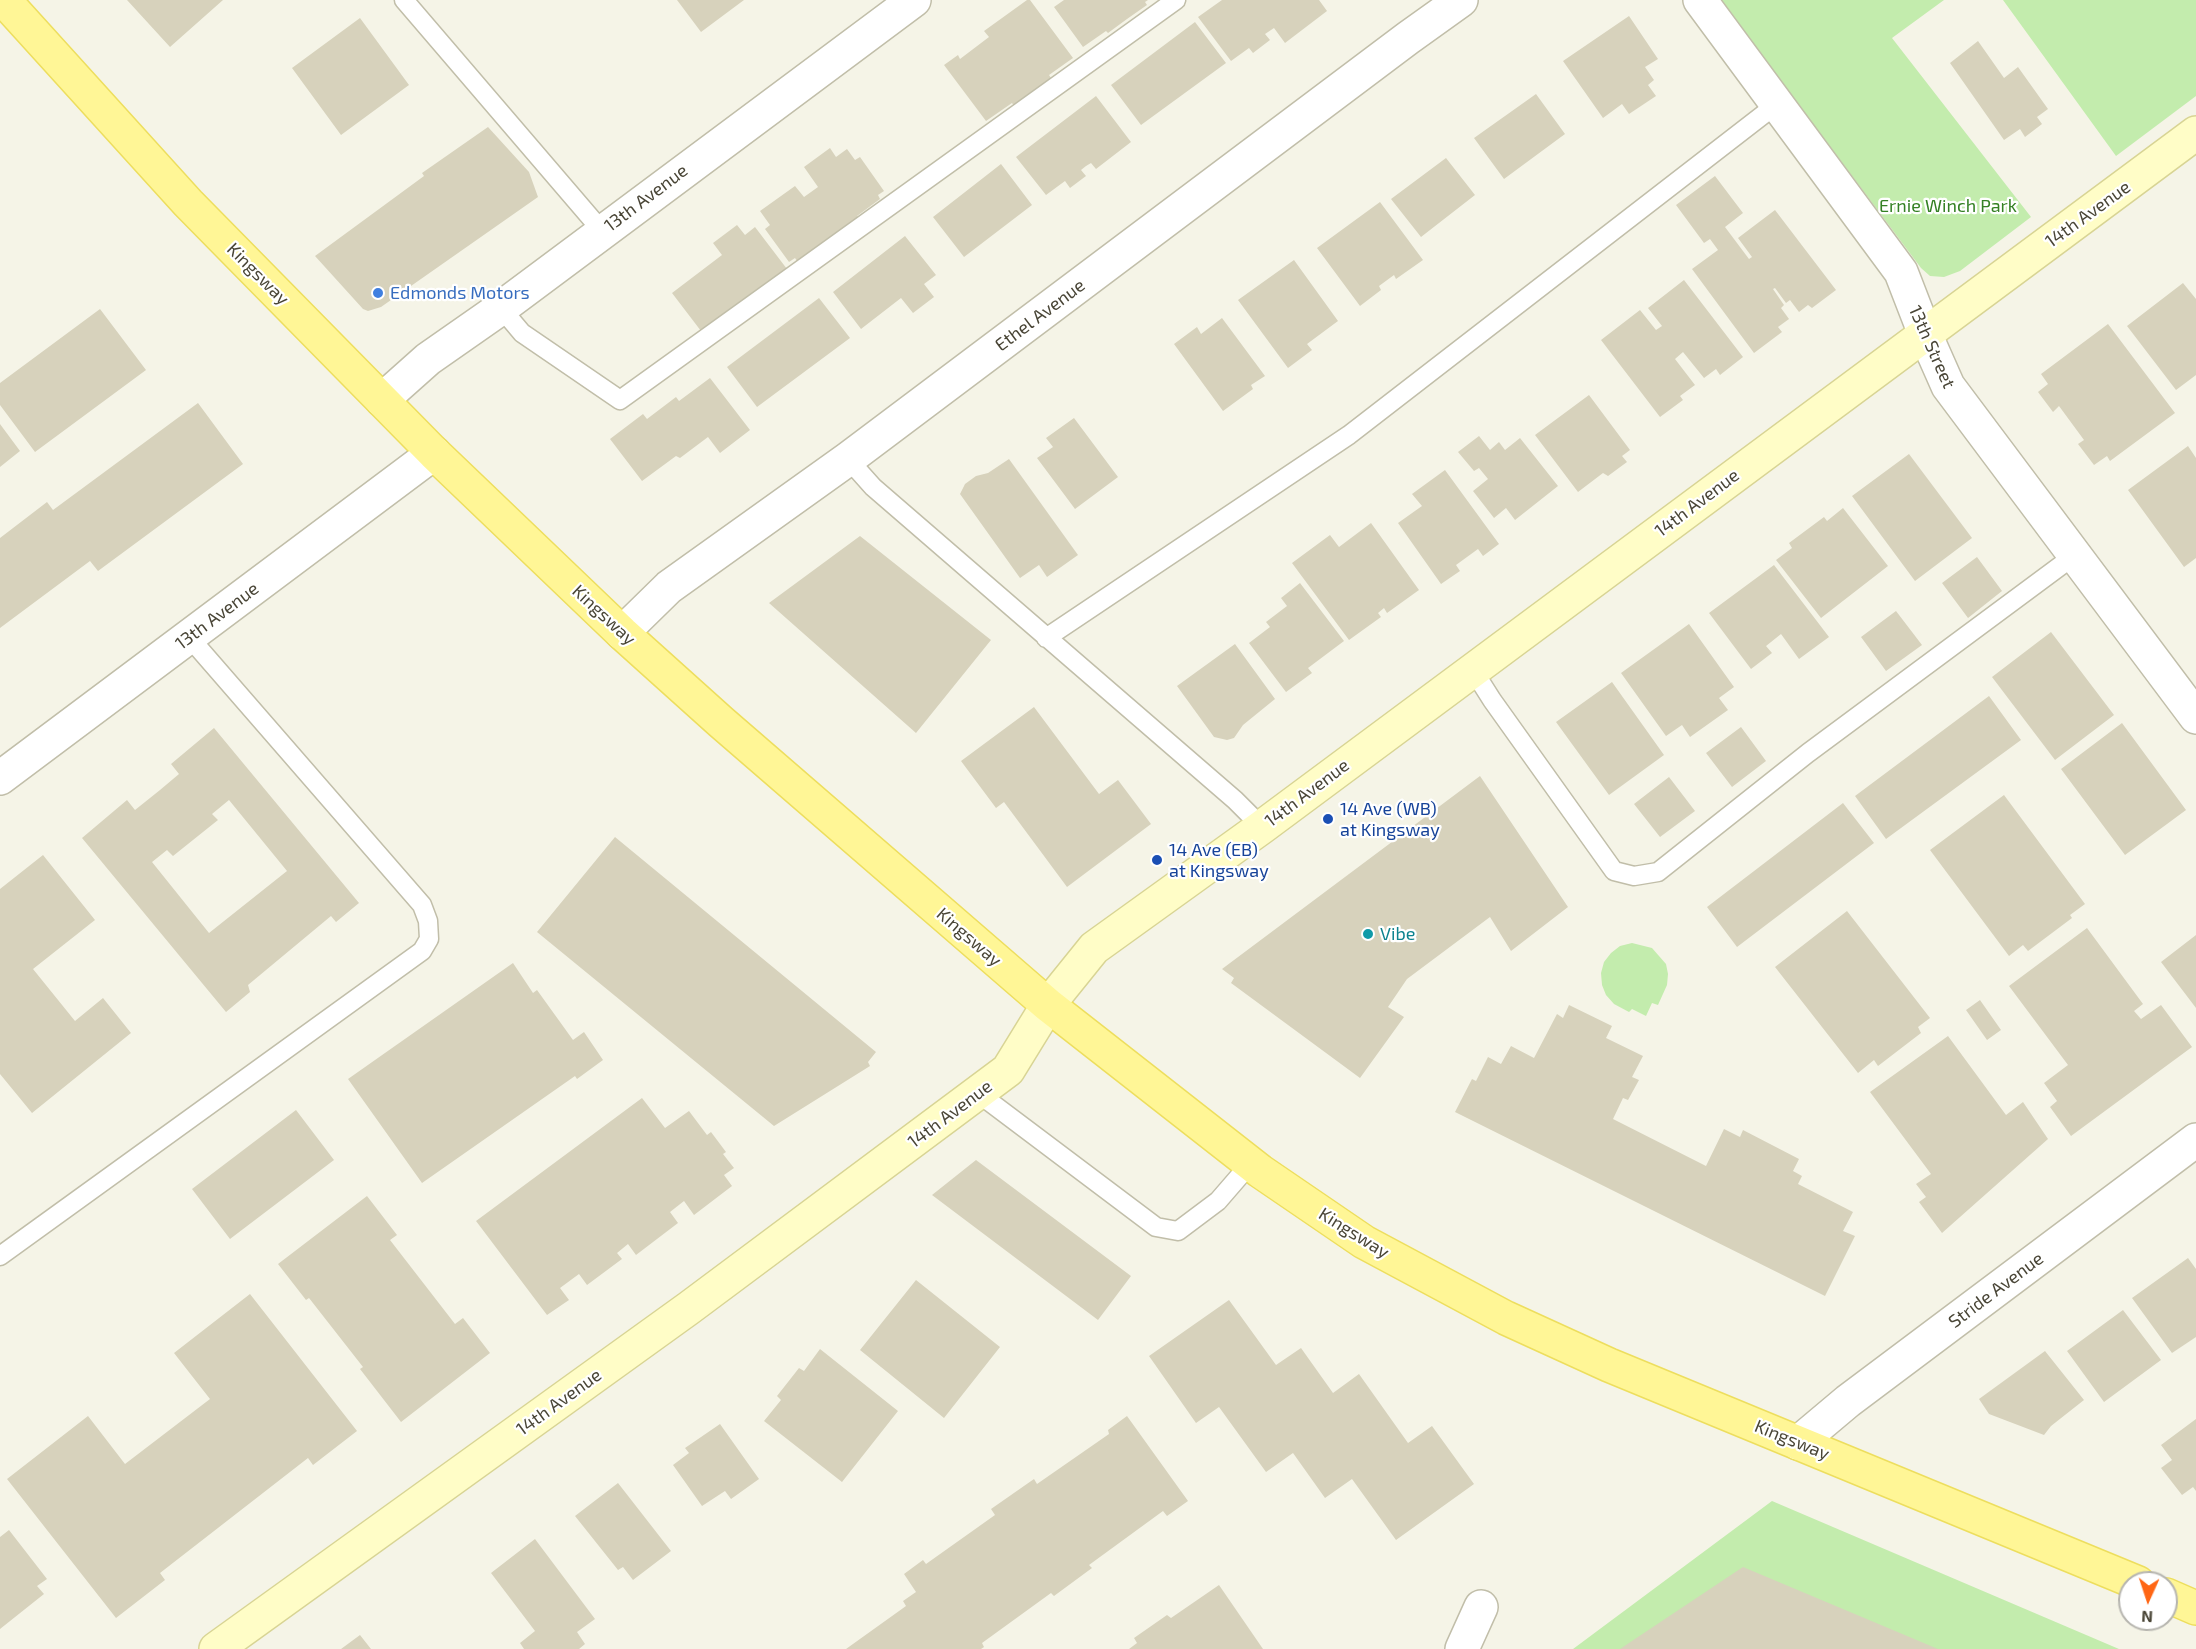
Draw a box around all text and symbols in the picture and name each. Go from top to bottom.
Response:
street label: 13th Avenue [600,160,692,236]
street label: 14th Avenue [2041,176,2135,252]
park label: Ernie Winch Park [1879,195,2017,217]
street label: Kingsway [222,238,294,310]
street label: Ethel Avenue [991,274,1089,356]
place label: Edmonds Motors [390,282,530,304]
marker: Edmonds Motors [371,286,385,300]
street label: 13th Street [1904,302,1960,392]
street label: 14th Avenue [1651,464,1743,542]
street label: 13th Avenue [171,578,263,654]
street label: Kingsway [568,580,640,650]
street label: 14th Avenue [1261,754,1353,832]
place label: 14 Ave (WB) at Kingsway [1340,798,1440,840]
marker: 14 Ave (WB) at Kingsway [1321,812,1335,826]
place label: 14 Ave (EB) at Kingsway [1169,839,1269,882]
marker: 14 Ave (EB) at Kingsway [1150,853,1164,867]
street label: Kingsway [932,903,1006,971]
place label: Vibe [1380,923,1415,945]
marker: Vibe [1361,927,1375,941]
street label: 14th Avenue [904,1075,996,1153]
street label: Kingsway [1315,1203,1393,1263]
street label: Stride Avenue [1944,1247,2048,1333]
street label: 14th Avenue [512,1364,606,1440]
street label: Kingsway [1751,1415,1833,1465]
north arrow [2118,1571,2178,1631]
text: N [2141,1608,2153,1627]

